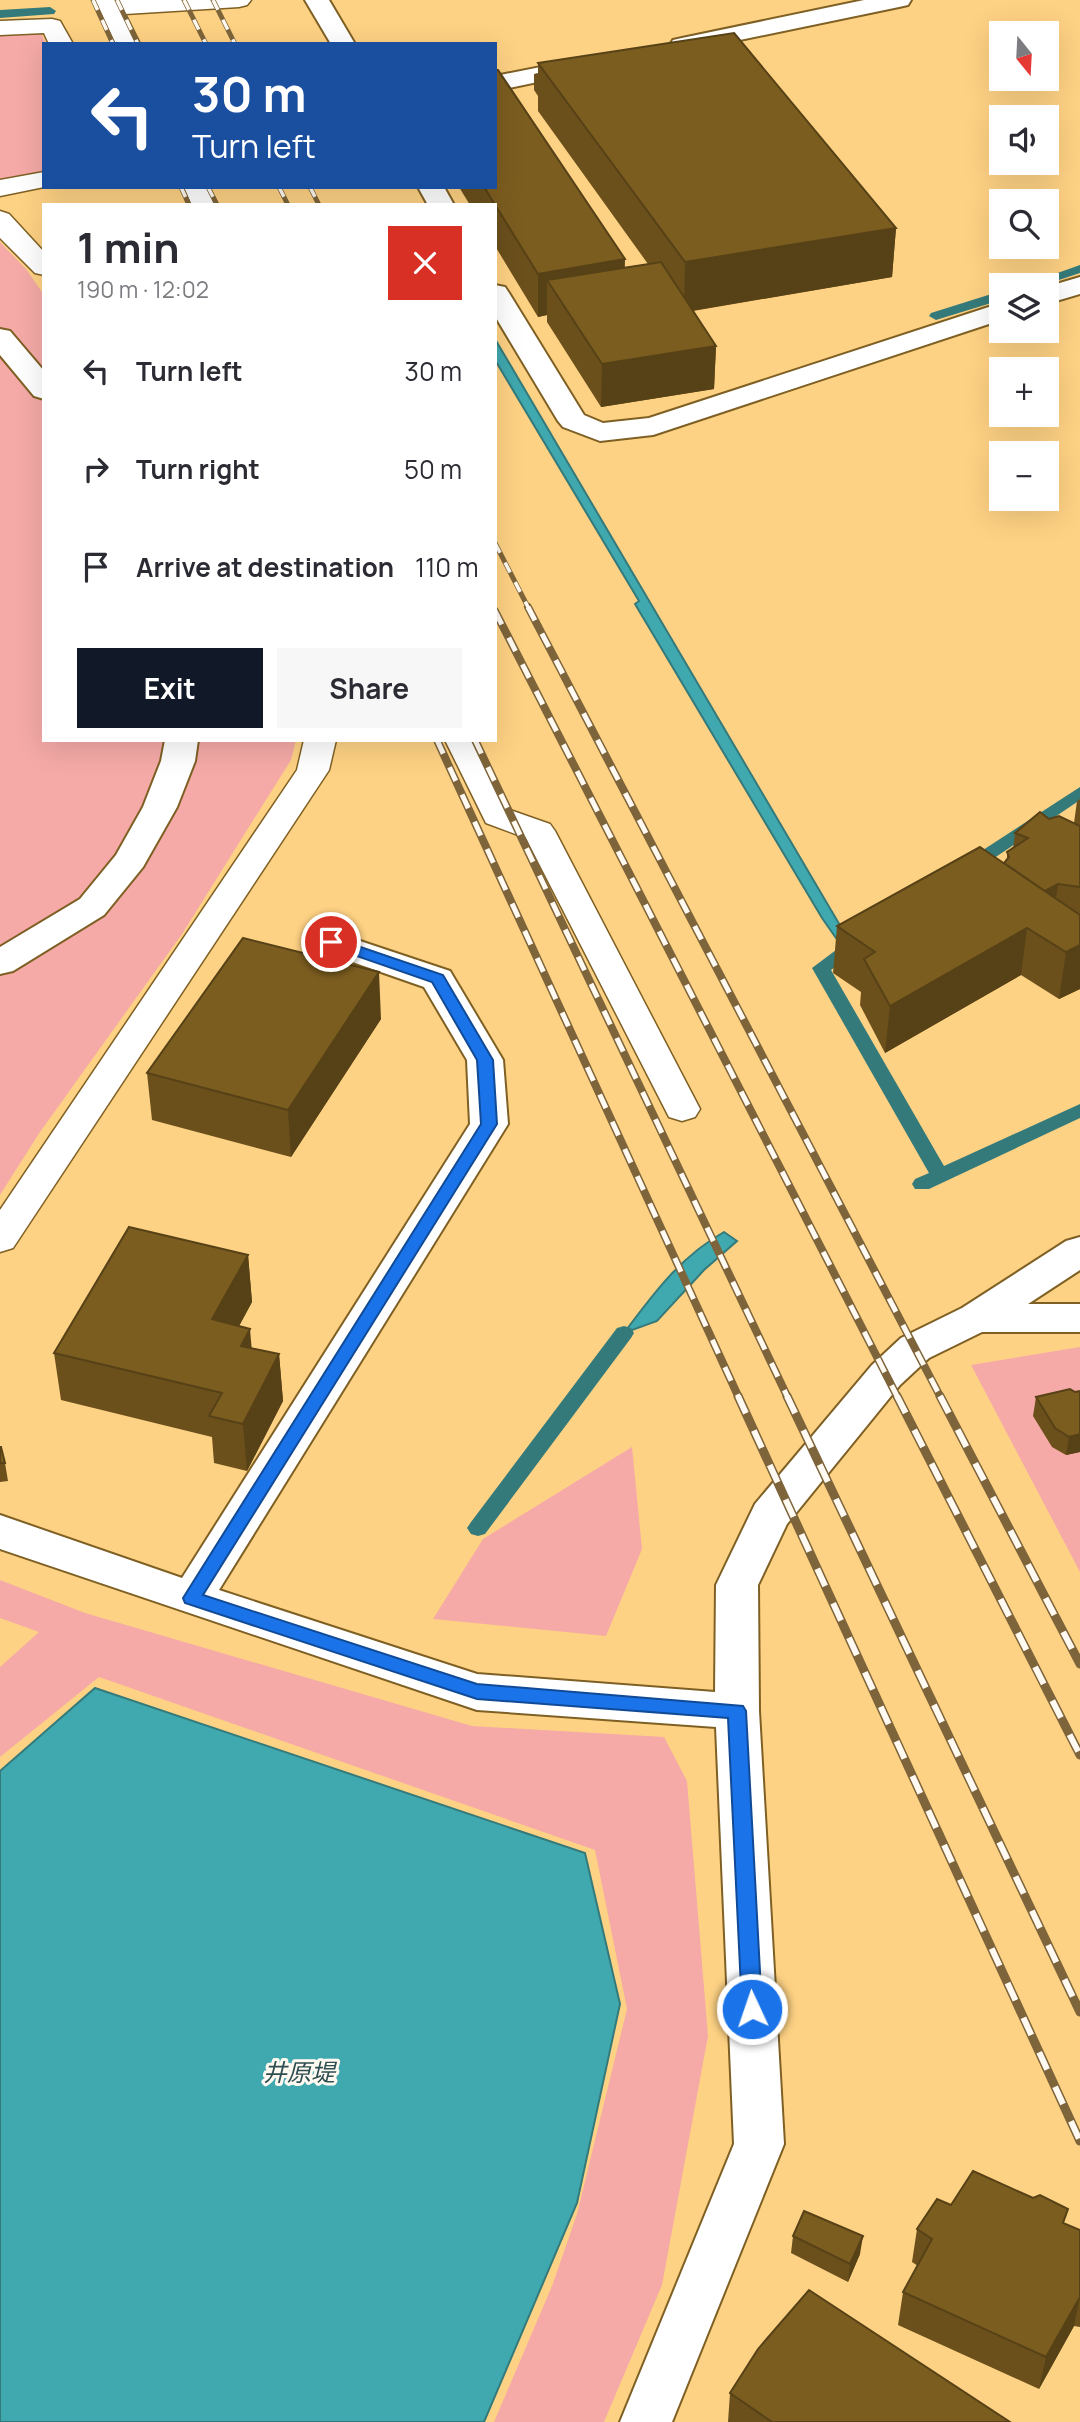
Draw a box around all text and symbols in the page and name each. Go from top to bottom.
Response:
north arrow [989,21,1059,91]
map controls [989,21,1059,511]
text: 30 m [192,60,307,127]
icon: left [77,70,168,161]
button: sound [989,105,1059,175]
text: Turn left [192,124,316,168]
button: search [989,189,1059,259]
text: 1 min [77,218,180,276]
button: close [388,226,462,300]
text: 190 m · 12:02 [77,273,209,305]
button: layers [989,273,1059,343]
icon: left [77,352,115,390]
text: Turn left [136,353,243,389]
text: 30 m [405,353,462,389]
button: + [989,357,1059,427]
button: − [989,441,1059,511]
icon: right [77,450,115,488]
text: Turn right [136,451,260,487]
text: 50 m [404,451,462,487]
icon: arrive [77,548,115,586]
text: Arrive at destination [136,549,394,585]
text: 110 m [415,549,478,585]
button: Exit [77,648,263,728]
button: Share [277,648,462,728]
pin [301,912,361,972]
icon: arrive [312,923,350,961]
position arrow [715,1972,789,2046]
water label: 井原堤 [263,2055,338,2088]

